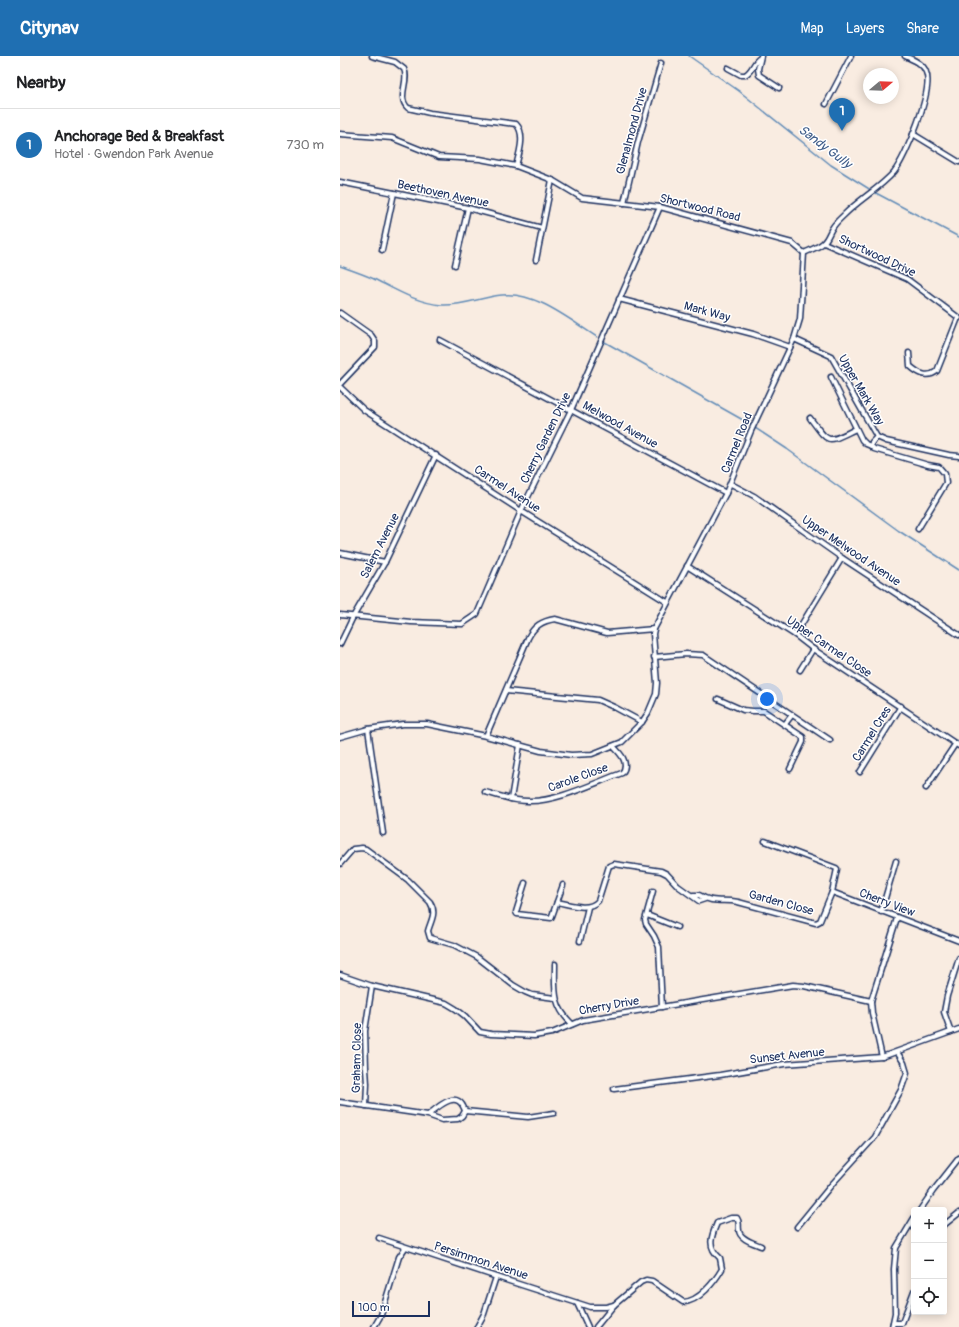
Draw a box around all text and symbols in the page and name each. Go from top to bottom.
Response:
text: Citynav [20,16,79,40]
text: Map [801,20,824,37]
text: Layers [846,20,884,37]
text: Share [906,20,939,37]
north arrow [863,68,899,104]
text: Nearby [16,72,65,93]
street label: Glenalmond Drive [613,86,651,176]
pin: 1 [829,98,855,131]
water label: Sandy Gully [795,122,856,173]
text: Anchorage Bed & Breakfast [54,127,224,146]
text: 1 [26,137,32,153]
text: 730 m [287,137,324,153]
text: Hotel · Gwendon Park Avenue [54,146,213,162]
street label: Beethoven Avenue [396,177,490,211]
street label: Shortwood Road [658,191,742,225]
street label: Shortwood Drive [836,232,918,280]
street label: Mark Way [682,299,732,325]
street label: Upper Mark Way [835,352,887,428]
street label: Cherry Garden Drive [517,390,575,486]
street label: Melwood Avenue [580,398,660,452]
street label: Carmel Road [718,410,756,476]
street label: Carmel Avenue [471,462,543,516]
street label: Salem Avenue [357,511,403,581]
street label: Upper Melwood Avenue [799,512,903,590]
street label: Upper Carmel Close [784,613,874,681]
your location [757,689,777,709]
street label: Carmel Cres [849,703,895,764]
street label: Carole Close [546,760,610,796]
street label: Cherry View [857,885,917,921]
street label: Garden Close [747,887,815,919]
street label: Cherry Drive [578,993,640,1019]
street label: Graham Close [349,1023,365,1093]
street label: Sunset Avenue [749,1045,825,1067]
map controls [911,1207,947,1315]
button: + [911,1207,947,1243]
street label: Persimmon Avenue [432,1239,530,1283]
button: − [911,1243,947,1279]
button: locate [911,1279,947,1315]
scale bar [352,1299,430,1318]
text: 100 m [358,1301,389,1314]

